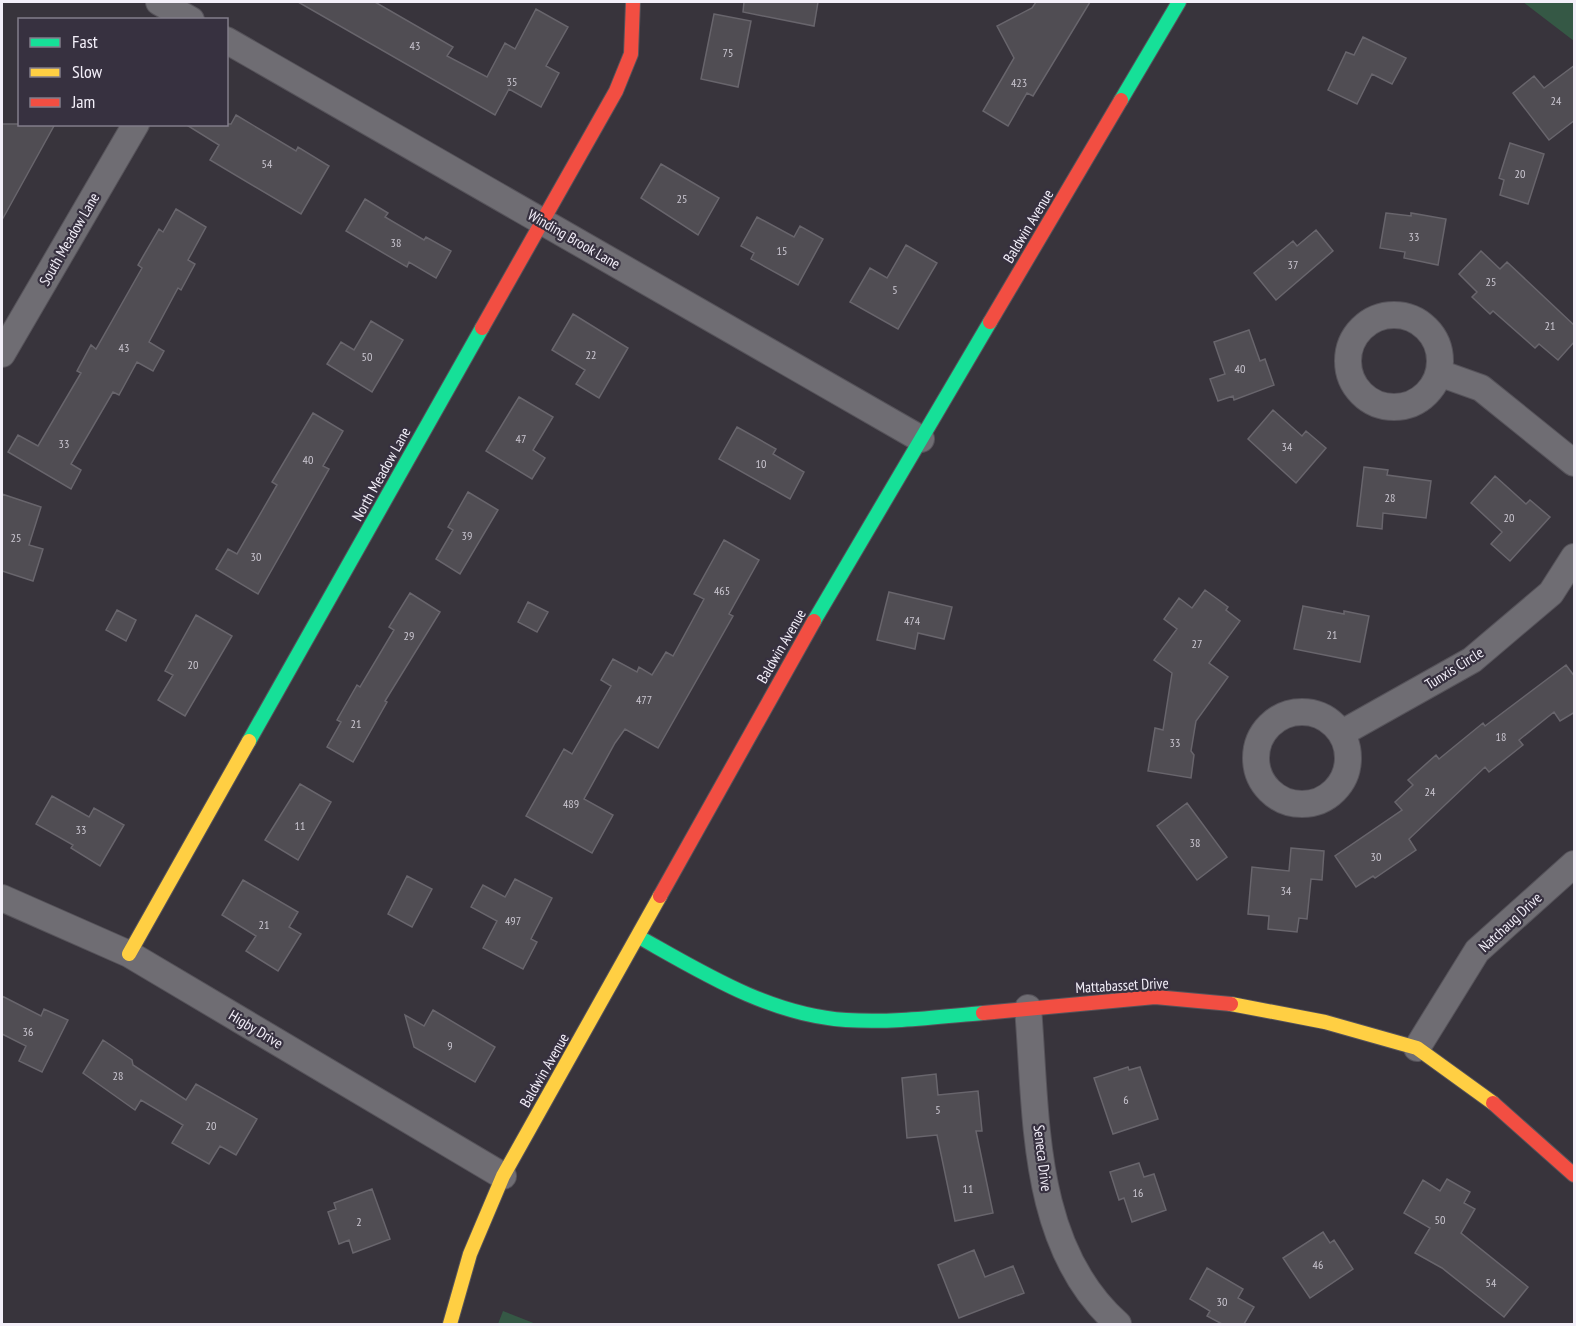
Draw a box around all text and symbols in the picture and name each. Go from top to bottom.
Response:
legend [18,18,228,126]
text: Fast [72,30,98,53]
house number: 43 [410,38,420,53]
house number: 75 [723,45,733,60]
text: Slow [72,60,103,83]
house number: 35 [507,74,517,89]
house number: 423 [1011,75,1027,90]
text: Jam [71,90,95,113]
house number: 24 [1551,93,1562,108]
house number: 54 [262,156,273,171]
house number: 20 [1515,166,1525,181]
street label: Baldwin Avenue [999,186,1057,266]
street label: South Meadow Lane [35,189,103,289]
house number: 25 [677,191,687,206]
street label: Winding Brook Lane [524,205,624,273]
house number: 33 [1409,229,1419,244]
house number: 38 [391,235,401,250]
house number: 15 [777,243,787,258]
house number: 37 [1288,257,1298,272]
house number: 25 [1486,274,1496,289]
house number: 5 [892,282,898,297]
house number: 21 [1545,318,1555,333]
house number: 43 [119,340,129,355]
house number: 22 [586,347,596,362]
house number: 50 [362,349,372,364]
house number: 40 [1235,361,1245,376]
street label: North Meadow Lane [347,424,415,524]
house number: 47 [516,431,526,446]
house number: 33 [59,436,69,451]
house number: 34 [1282,439,1293,454]
house number: 40 [303,452,313,467]
house number: 10 [756,456,766,471]
house number: 28 [1385,490,1395,505]
house number: 20 [1504,510,1514,525]
house number: 39 [462,528,472,543]
house number: 25 [11,530,21,545]
house number: 30 [251,549,261,564]
house number: 465 [714,583,730,598]
street label: Baldwin Avenue [752,606,810,686]
house number: 474 [904,613,921,628]
house number: 21 [1327,627,1337,642]
house number: 29 [404,628,414,643]
house number: 27 [1192,636,1202,651]
street label: Tunxis Circle [1421,643,1487,693]
house number: 20 [188,657,198,672]
house number: 477 [636,692,652,707]
house number: 21 [351,716,361,731]
house number: 18 [1496,729,1506,744]
house number: 33 [1170,735,1180,750]
house number: 24 [1425,784,1436,799]
house number: 489 [563,796,579,811]
house number: 11 [295,818,305,833]
house number: 33 [76,822,86,837]
house number: 38 [1190,835,1200,850]
house number: 30 [1371,849,1381,864]
house number: 34 [1281,883,1292,898]
street label: Natchaug Drive [1474,888,1546,956]
house number: 497 [505,913,521,928]
house number: 21 [259,917,269,932]
street label: Mattabasset Drive [1075,973,1169,997]
street label: Higby Drive [225,1005,287,1053]
house number: 36 [23,1024,33,1039]
street label: Baldwin Avenue [515,1030,573,1110]
house number: 9 [447,1038,453,1053]
house number: 28 [113,1068,123,1083]
house number: 6 [1123,1092,1129,1107]
house number: 5 [935,1102,941,1117]
house number: 20 [206,1118,216,1133]
street label: Seneca Drive [1029,1124,1057,1192]
house number: 11 [963,1181,973,1196]
house number: 16 [1133,1185,1143,1200]
house number: 50 [1435,1212,1445,1227]
house number: 2 [356,1214,362,1229]
house number: 46 [1313,1257,1323,1272]
house number: 54 [1486,1275,1497,1290]
house number: 30 [1217,1294,1227,1309]

